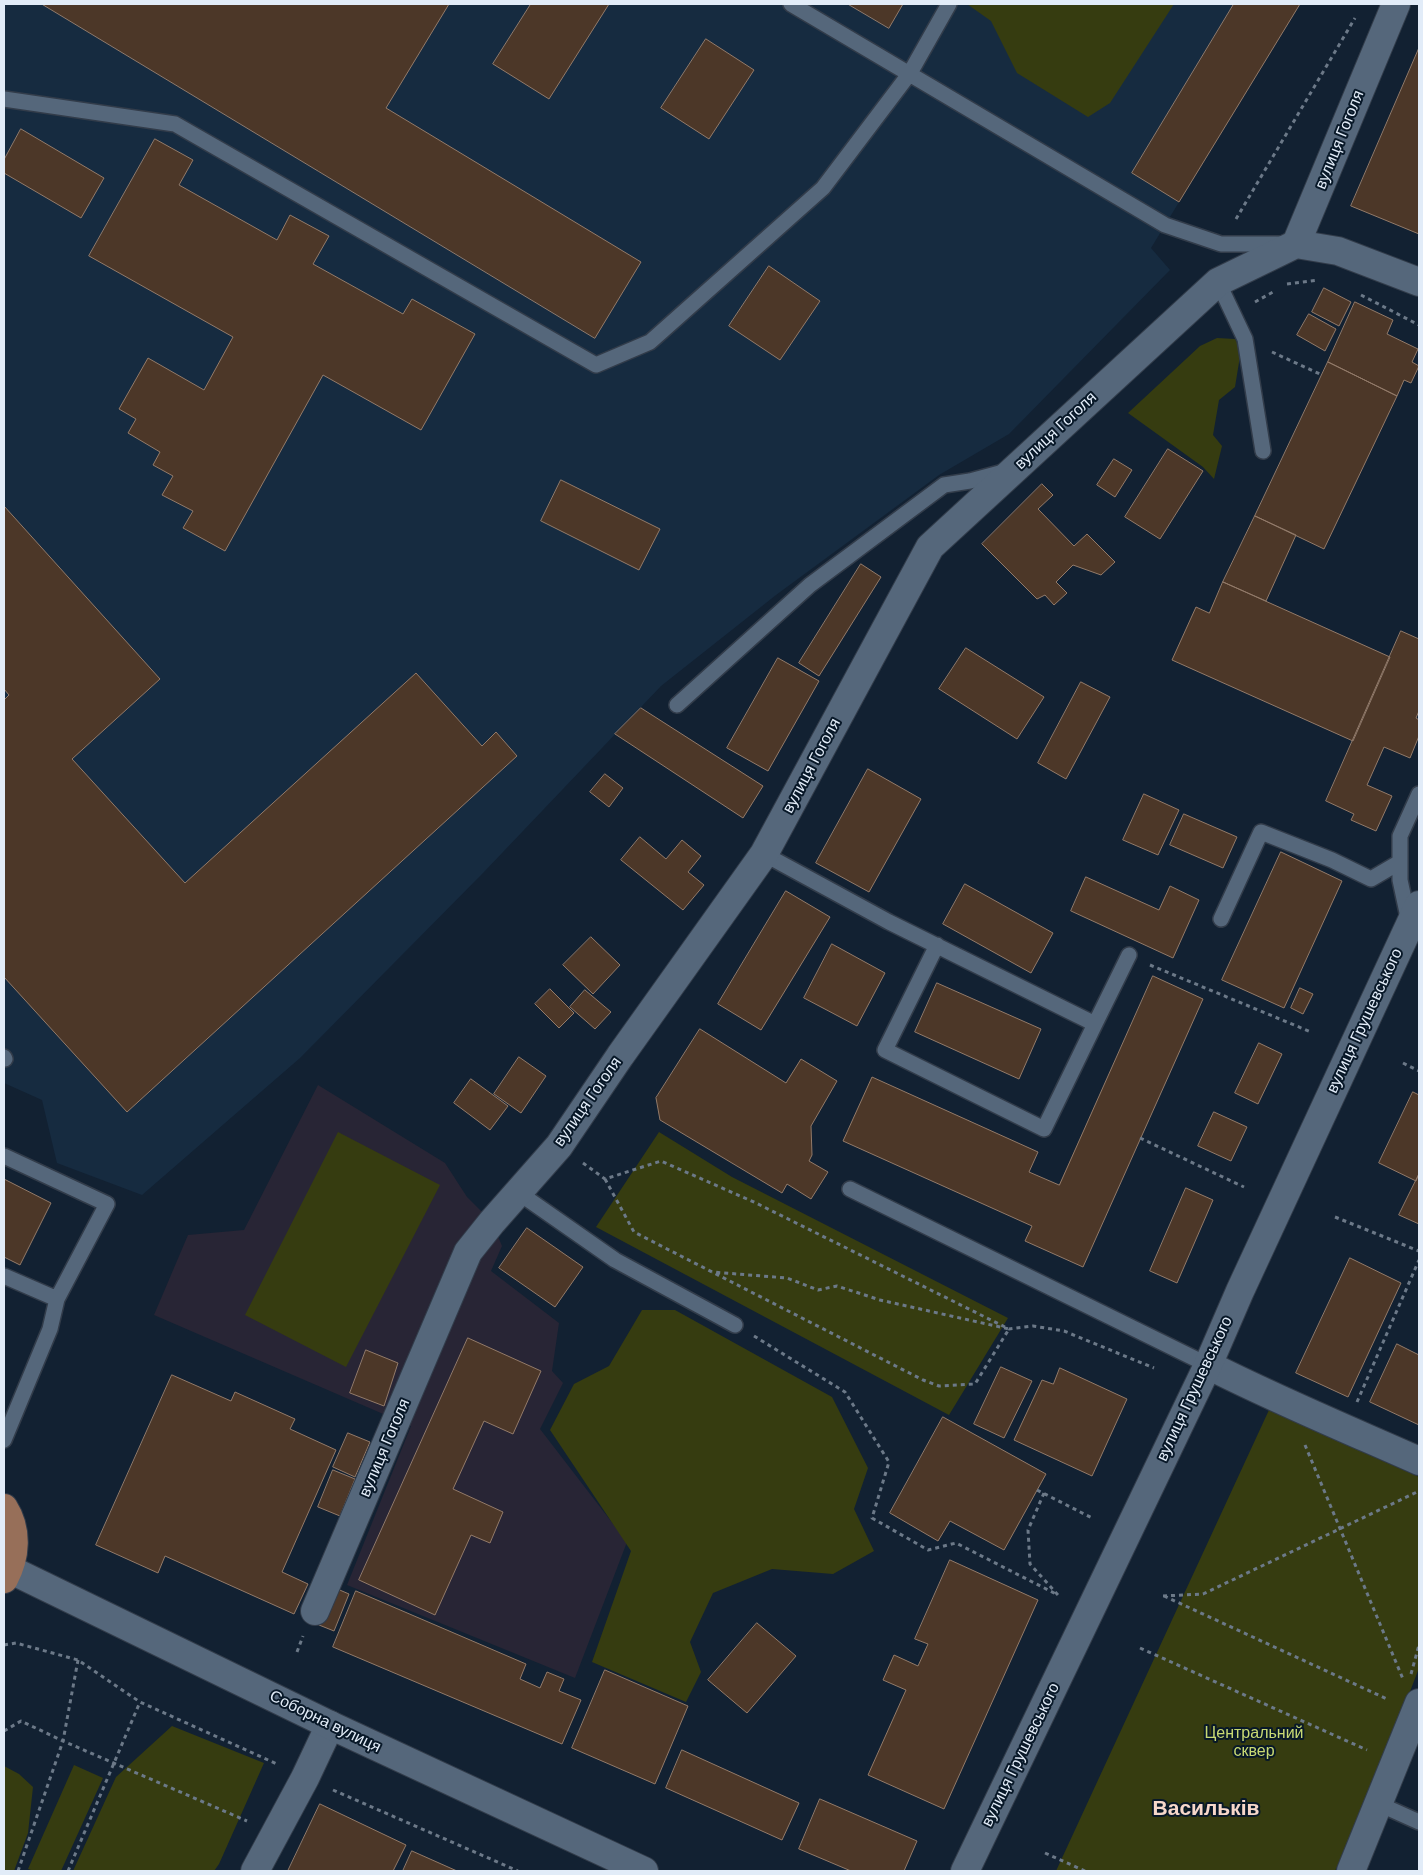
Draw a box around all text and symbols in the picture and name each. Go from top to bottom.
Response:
street label: вулиця Гоголя [1311,88,1369,192]
street label: вулиця Гоголя [1011,388,1101,474]
street label: вулиця Гоголя [779,715,845,817]
street label: вулиця Грушевського [1323,945,1407,1097]
street label: вулиця Гоголя [550,1054,626,1150]
street label: вулиця Грушевського [1153,1313,1237,1465]
street label: вулиця Гоголя [356,1396,414,1500]
street label: вулиця Грушевського [978,1680,1064,1830]
street label: Соборна вулиця [266,1687,384,1757]
park label: Центральний сквер [1204,1724,1304,1762]
district label: Васильків [1153,1796,1259,1822]

